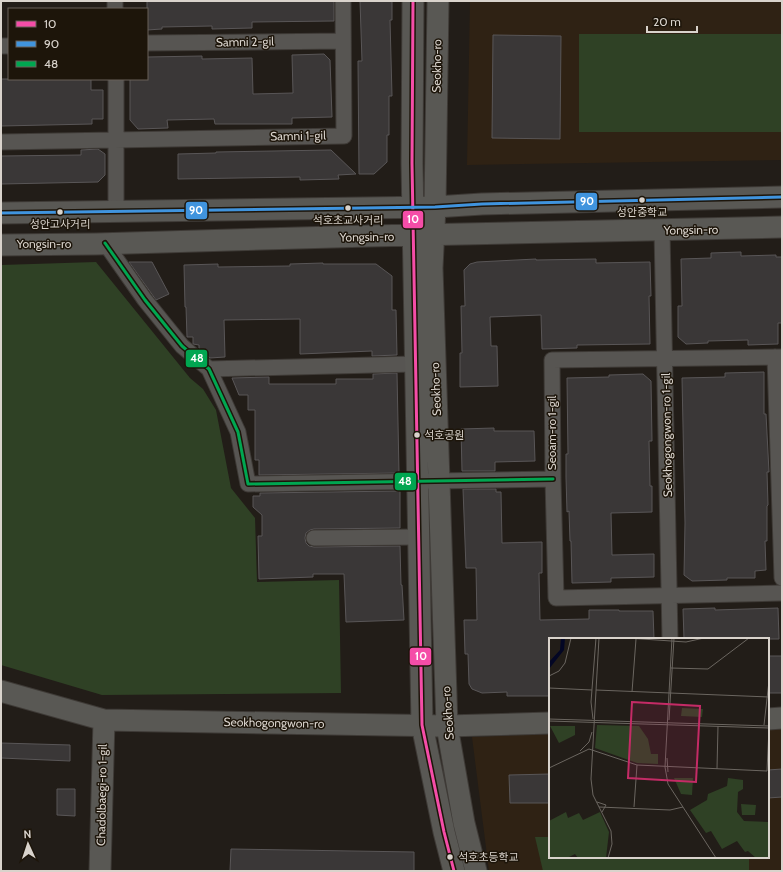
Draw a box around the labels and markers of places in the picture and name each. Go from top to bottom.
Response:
marker: 성안중학교 [637,195,647,205]
marker: 석호초교사거리 [343,203,353,213]
place label: 성안중학교 [617,205,667,219]
marker: 성안고사거리 [55,207,65,217]
place label: 석호초교사거리 [313,213,383,227]
place label: 성안고사거리 [30,217,90,231]
place label: 석호공원 [424,428,464,442]
marker: 석호공원 [412,430,422,440]
place label: 석호초등학교 [458,850,519,864]
marker: 석호초등학교 [445,852,455,862]

